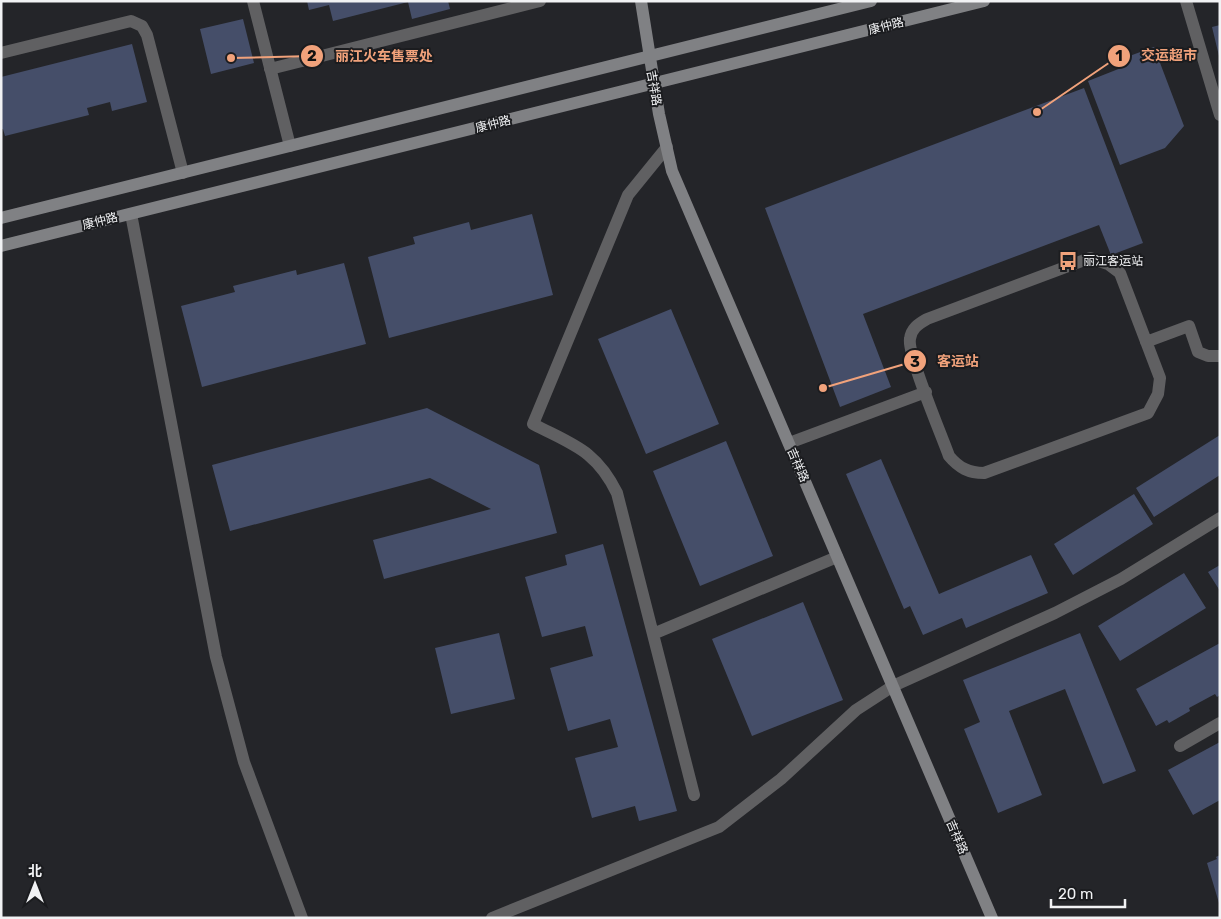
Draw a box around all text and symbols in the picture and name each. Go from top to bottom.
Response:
street label: 康仲路 [867,15,905,37]
callout: 交运超市 [1106,41,1207,70]
callout: 丽江火车售票处 [300,42,443,71]
text: 2 [307,47,317,65]
text: 1 [1115,47,1123,65]
text: 交运超市 [1141,47,1197,64]
text: 丽江火车售票处 [335,48,433,65]
street label: 吉祥路 [644,69,664,107]
street label: 康仲路 [474,113,512,135]
street label: 康仲路 [81,210,119,232]
bus stop icon: 丽江客运站 [1057,250,1079,272]
place label: 丽江客运站 [1083,254,1143,268]
callout: 客运站 [902,347,989,376]
text: 3 [910,353,920,371]
text: 客运站 [937,353,979,370]
street label: 吉祥路 [785,446,811,484]
street label: 吉祥路 [944,818,970,856]
north arrow [10,859,60,909]
text: 北 [28,863,42,880]
scale bar [1051,876,1125,908]
text: 20 m [1058,885,1093,903]

